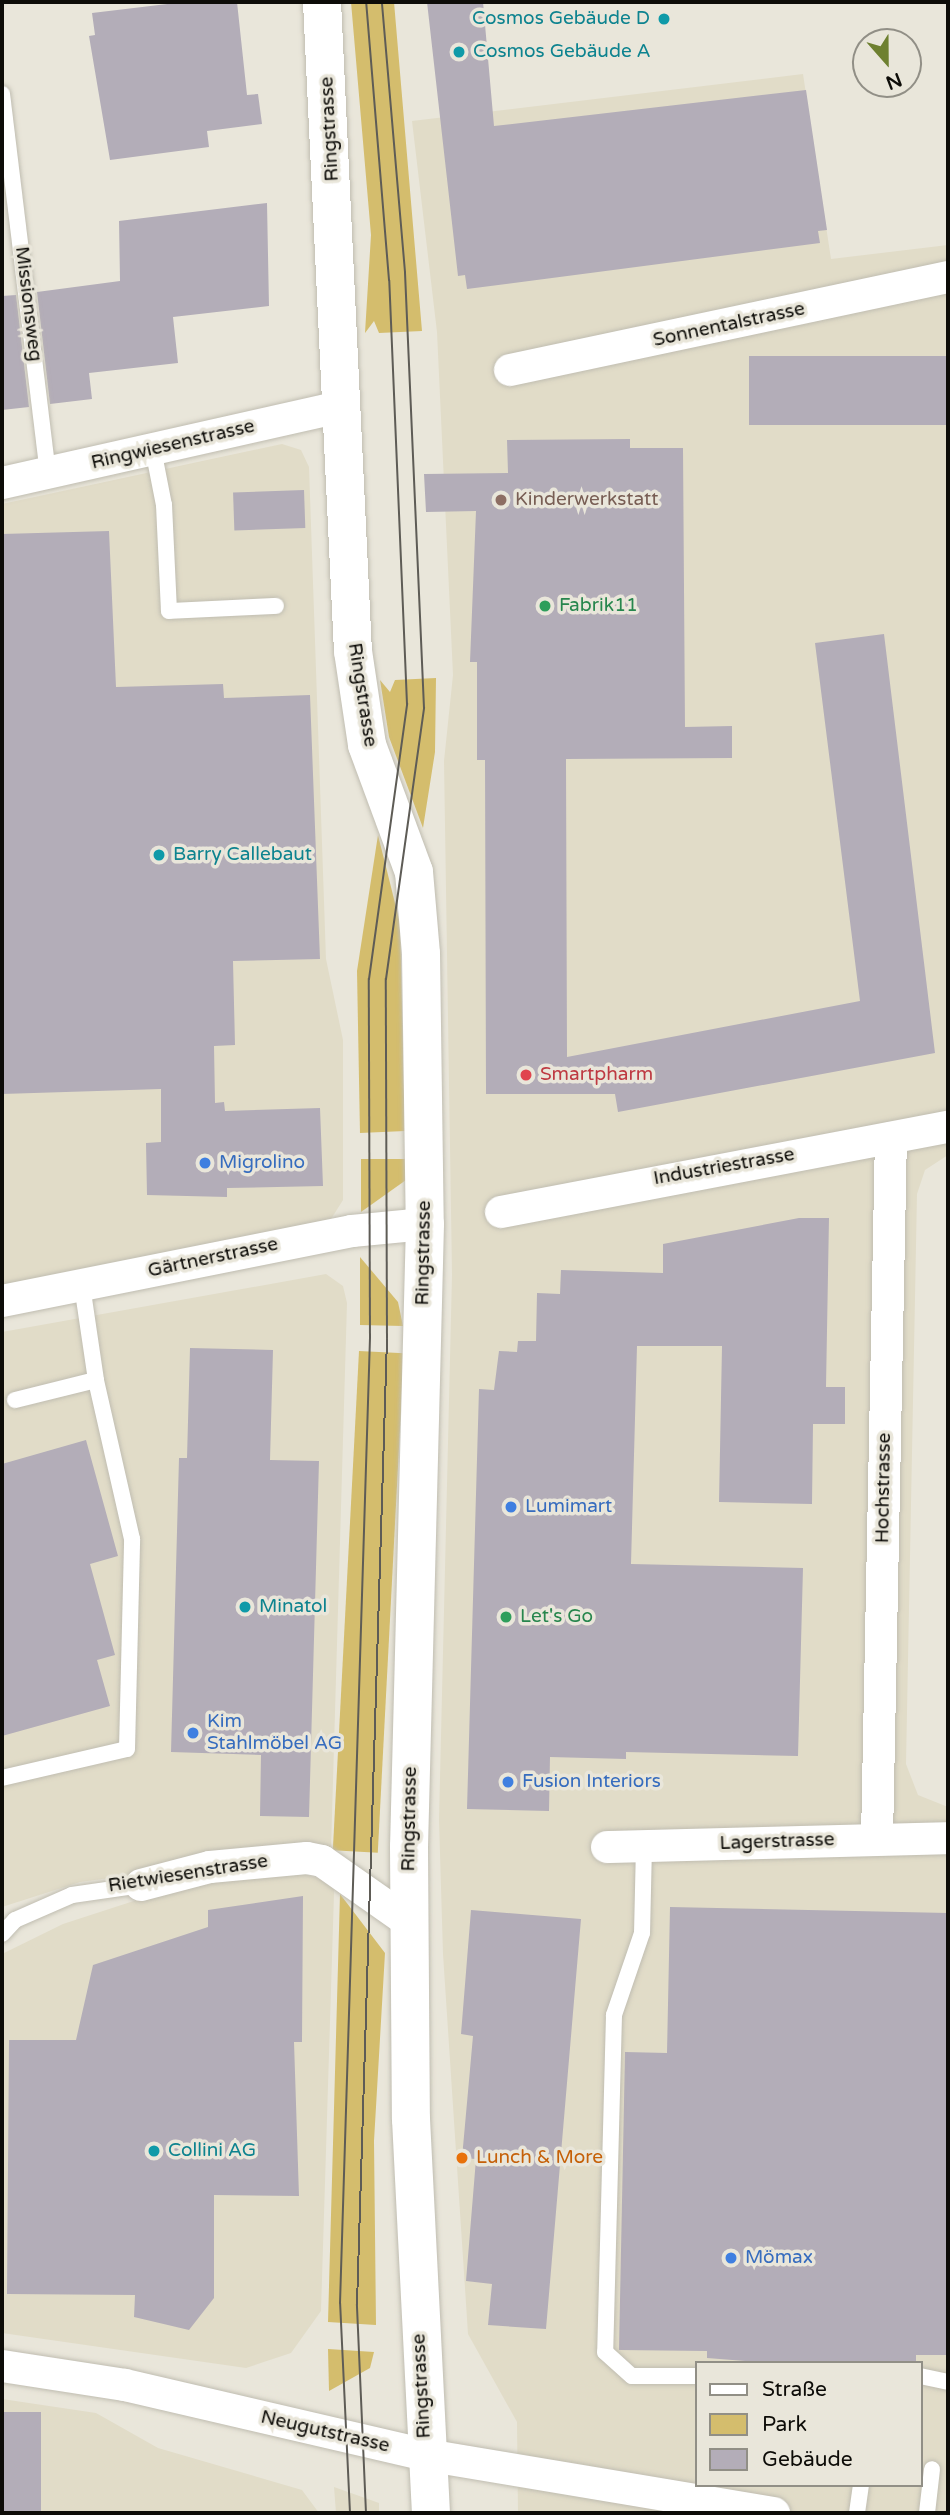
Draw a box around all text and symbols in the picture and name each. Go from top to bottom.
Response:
place label: Cosmos Gebäude D [472,8,650,30]
marker: Cosmos Gebäude D [656,11,672,27]
north arrow [852,28,922,98]
place label: Cosmos Gebäude A [473,41,651,63]
marker: Cosmos Gebäude A [451,44,467,60]
text: N [883,68,905,94]
street label: Ringstrasse [316,76,344,182]
street label: Missionsweg [10,245,46,363]
street label: Sonnentalstrasse [651,298,807,352]
street label: Ringwiesenstrasse [89,415,257,475]
place label: Kinderwerkstatt [515,489,659,511]
marker: Kinderwerkstatt [493,492,509,508]
place label: Fabrik11 [559,595,638,617]
marker: Fabrik11 [537,598,553,614]
street label: Ringstrasse [343,641,381,749]
place label: Barry Callebaut [173,844,312,866]
marker: Barry Callebaut [151,847,167,863]
place label: Smartpharm [540,1064,653,1086]
marker: Smartpharm [518,1067,534,1083]
street label: Industriestrasse [652,1143,796,1191]
place label: Migrolino [219,1152,305,1174]
marker: Migrolino [197,1155,213,1171]
street label: Ringstrasse [412,1200,436,1306]
street label: Gärtnerstrasse [146,1233,280,1283]
street label: Hochstrasse [872,1433,896,1543]
place label: Lumimart [525,1496,612,1518]
marker: Lumimart [503,1499,519,1515]
place label: Minatol [259,1596,327,1618]
marker: Minatol [237,1599,253,1615]
place label: Let's Go [520,1606,593,1628]
marker: Let's Go [498,1609,514,1625]
place label: Kim Stahlmöbel AG [207,1711,342,1755]
marker: Kim Stahlmöbel AG [185,1725,201,1741]
street label: Ringstrasse [398,1766,422,1872]
place label: Fusion Interiors [522,1771,661,1793]
marker: Fusion Interiors [500,1774,516,1790]
street label: Lagerstrasse [719,1829,835,1855]
street label: Rietwiesenstrasse [107,1850,269,1898]
place label: Collini AG [168,2140,256,2162]
marker: Collini AG [146,2143,162,2159]
place label: Lunch & More [476,2147,603,2169]
marker: Lunch & More [454,2150,470,2166]
place label: Mömax [745,2247,813,2269]
marker: Mömax [723,2250,739,2266]
street label: Ringstrasse [408,2333,436,2439]
legend [694,2361,922,2487]
text: Straße [762,2377,827,2402]
street label: Neugutstrasse [258,2406,392,2458]
text: Park [762,2412,807,2437]
text: Gebäude [762,2447,853,2472]

